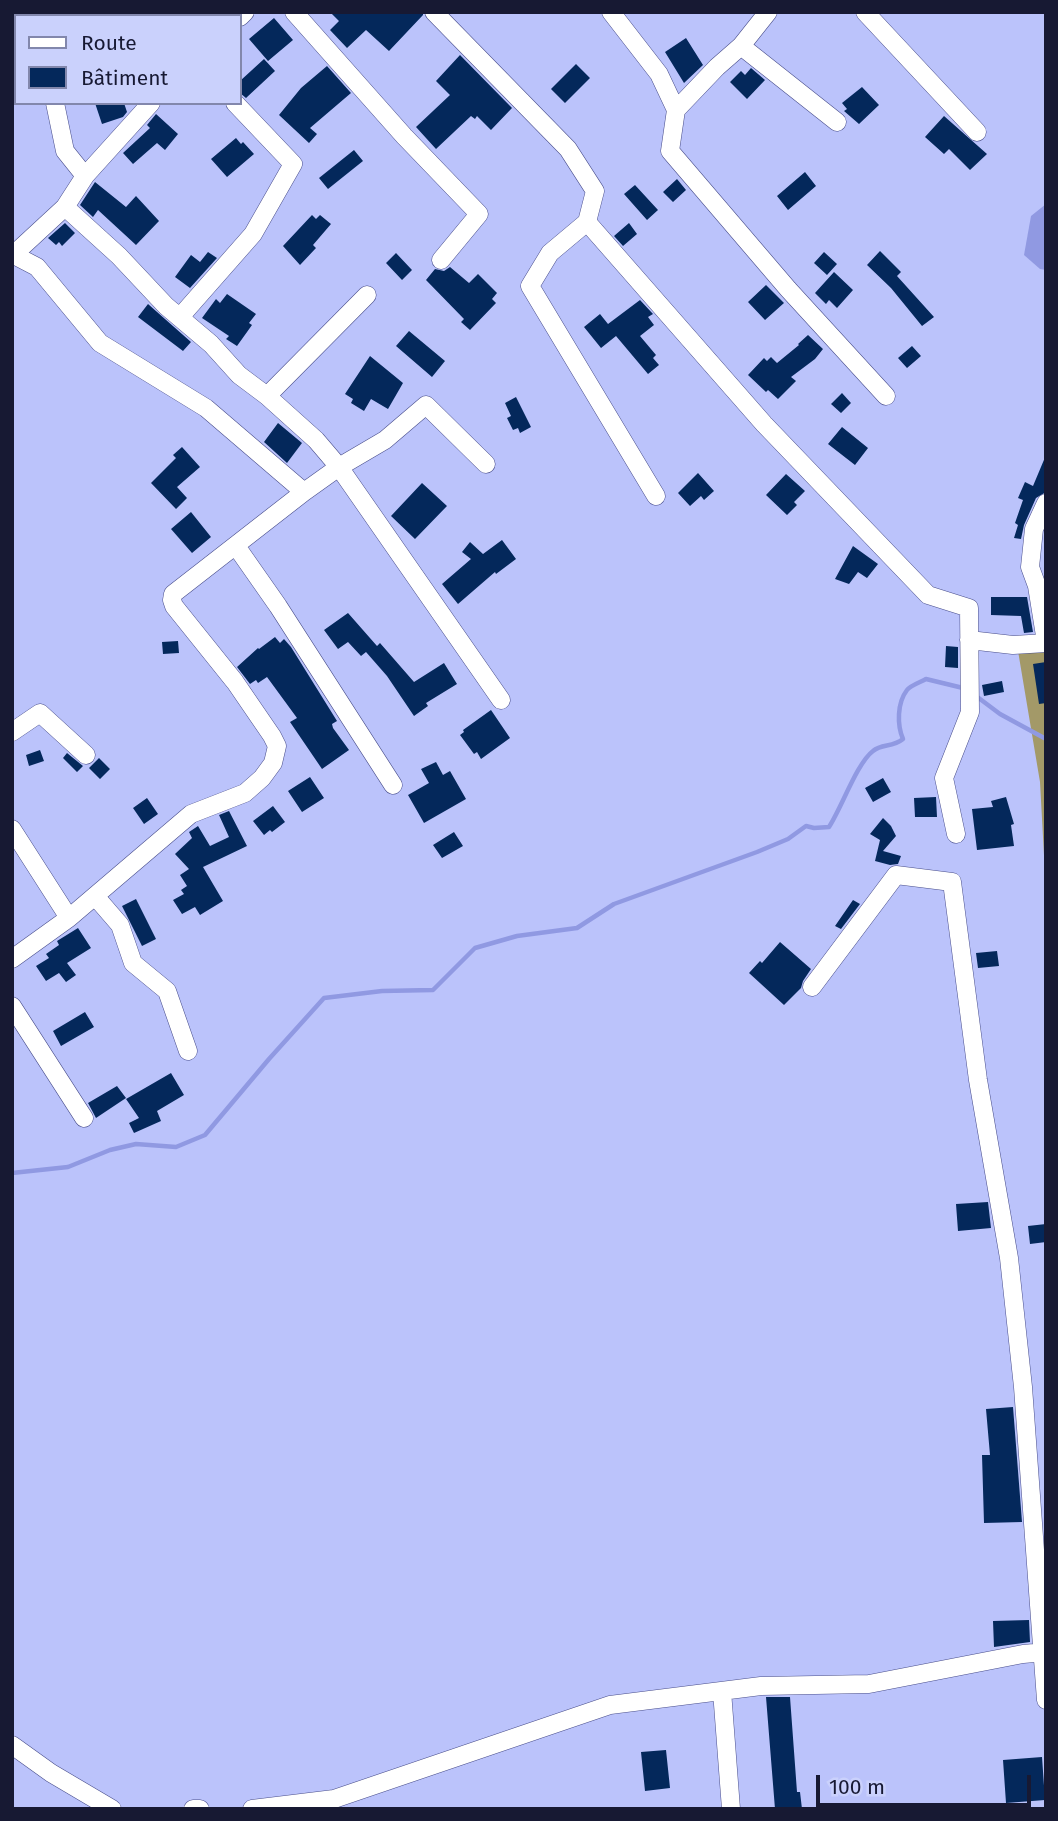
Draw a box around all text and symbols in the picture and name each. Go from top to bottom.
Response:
legend [14,14,242,105]
text: Route [81,30,137,56]
text: Bâtiment [81,65,168,91]
scale bar [820,1762,1035,1806]
text: 100 m [829,1774,885,1800]

